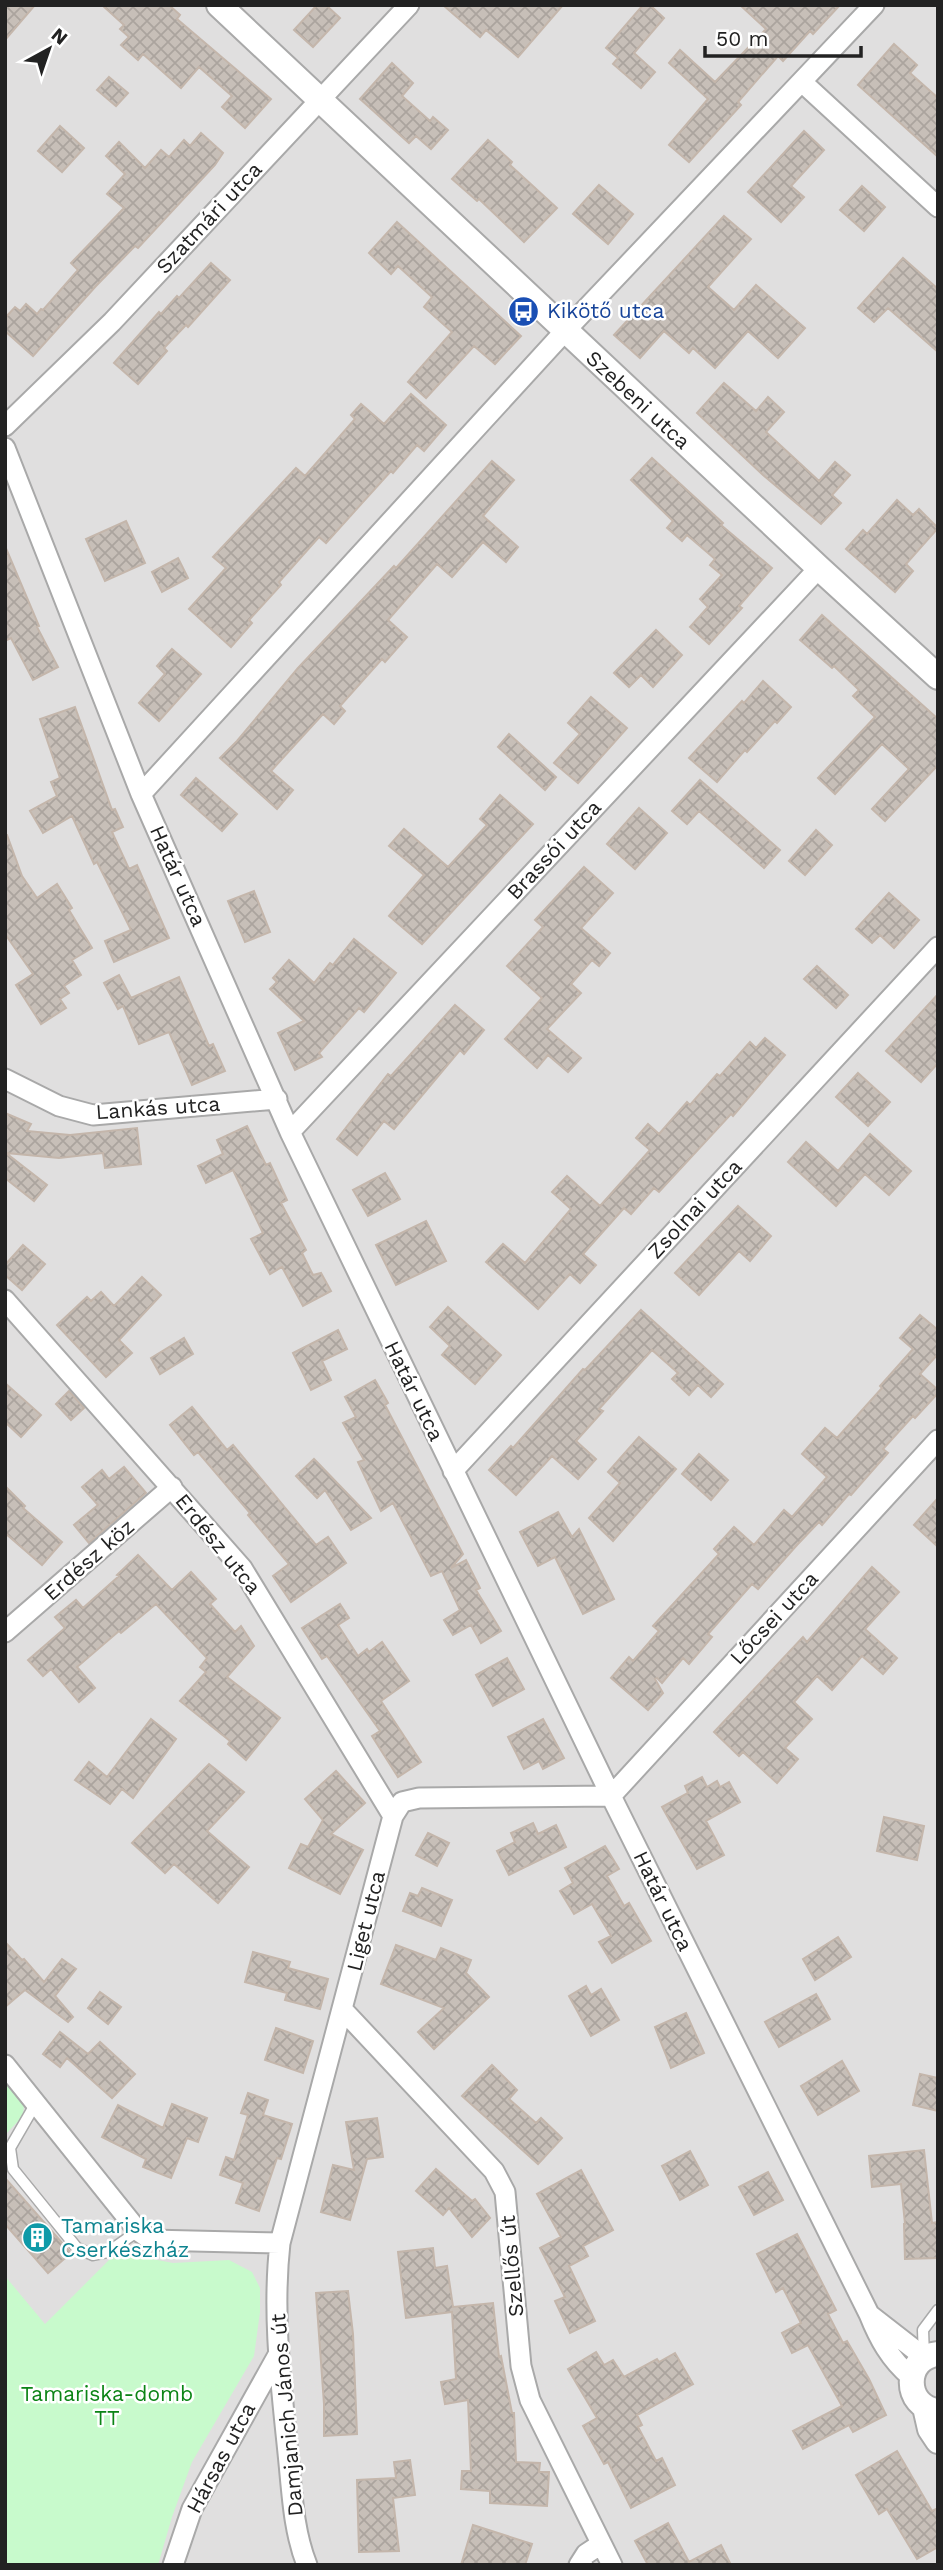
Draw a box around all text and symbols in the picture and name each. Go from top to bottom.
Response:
north arrow [14,14,84,84]
scale bar [705,14,861,58]
text: N [47,23,72,50]
text: 50 m [716,26,768,51]
street label: Szatmári utca [151,157,267,279]
bus stop icon: Kikötő utca [507,294,541,328]
place label: Kikötő utca [547,298,664,323]
street label: Szebeni utca [581,345,696,454]
street label: Brassói utca [501,795,606,905]
street label: Határ utca [145,821,212,930]
street label: Lankás utca [95,1091,221,1124]
street label: Zsolnai utca [642,1154,747,1263]
street label: Határ utca [380,1337,449,1445]
street label: Erdész utca [170,1489,266,1599]
street label: Erdész köz [38,1514,139,1606]
street label: Lőcsei utca [724,1566,823,1669]
street label: Határ utca [629,1847,698,1955]
street label: Liget utca [341,1868,390,1974]
place label: Tamariska Cserkészház [61,2213,189,2262]
street label: Szellős út [495,2214,528,2318]
building icon: Tamariska Cserkészház [21,2221,55,2255]
street label: Damjanich János út [265,2312,308,2517]
park label: Tamariska-domb TT [21,2381,193,2430]
street label: Hársas utca [181,2398,260,2517]

